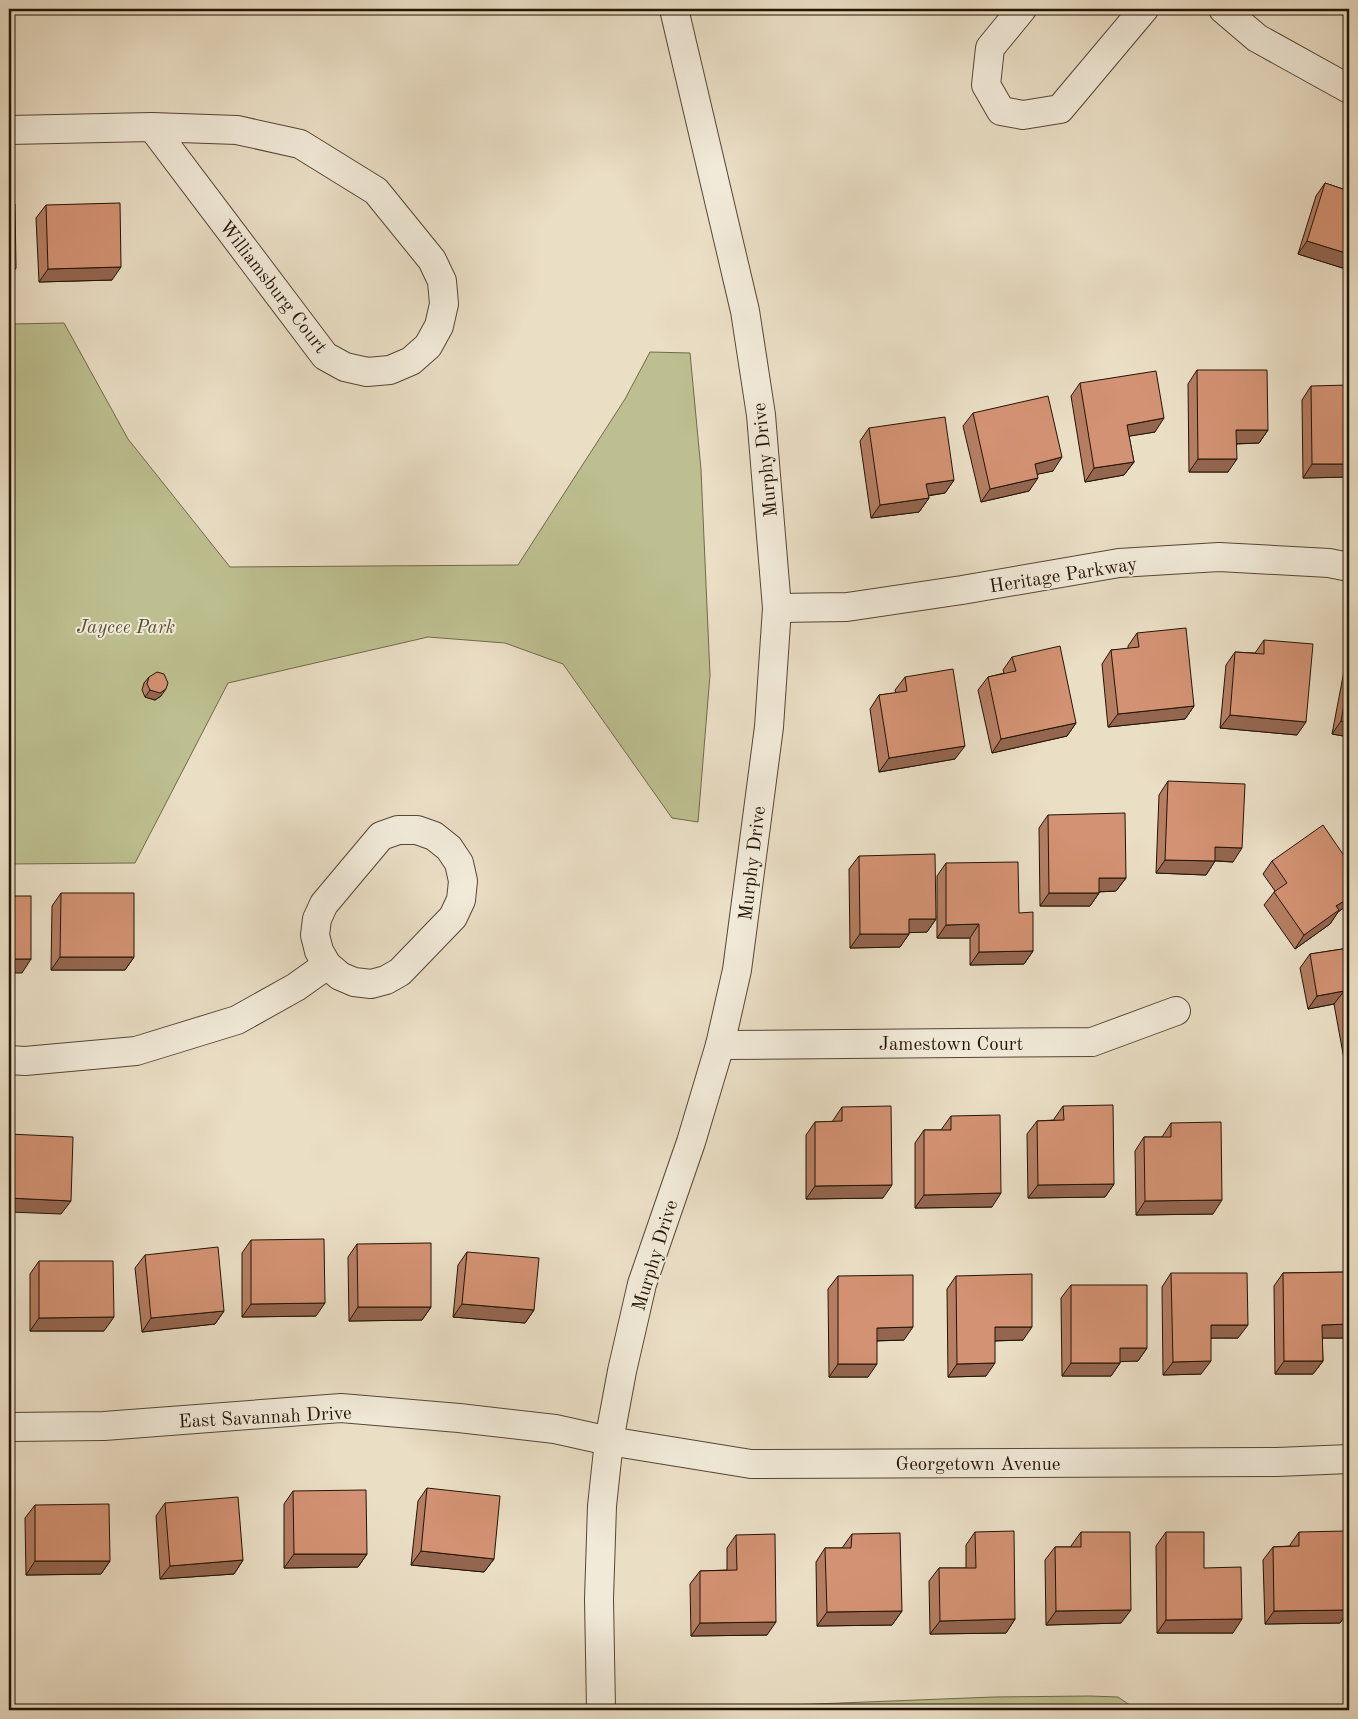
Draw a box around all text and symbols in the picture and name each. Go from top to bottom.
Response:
street label: Williamsburg Court [214,218,330,357]
street label: Murphy Drive [751,402,782,518]
street label: Heritage Parkway [988,555,1139,598]
park label: Jaycee Park [77,619,175,638]
street label: Murphy Drive [737,805,770,922]
street label: Jamestown Court [879,1036,1023,1055]
street label: Murphy Drive [630,1198,682,1314]
street label: East Savannah Drive [178,1404,352,1433]
street label: Georgetown Avenue [895,1456,1061,1475]

